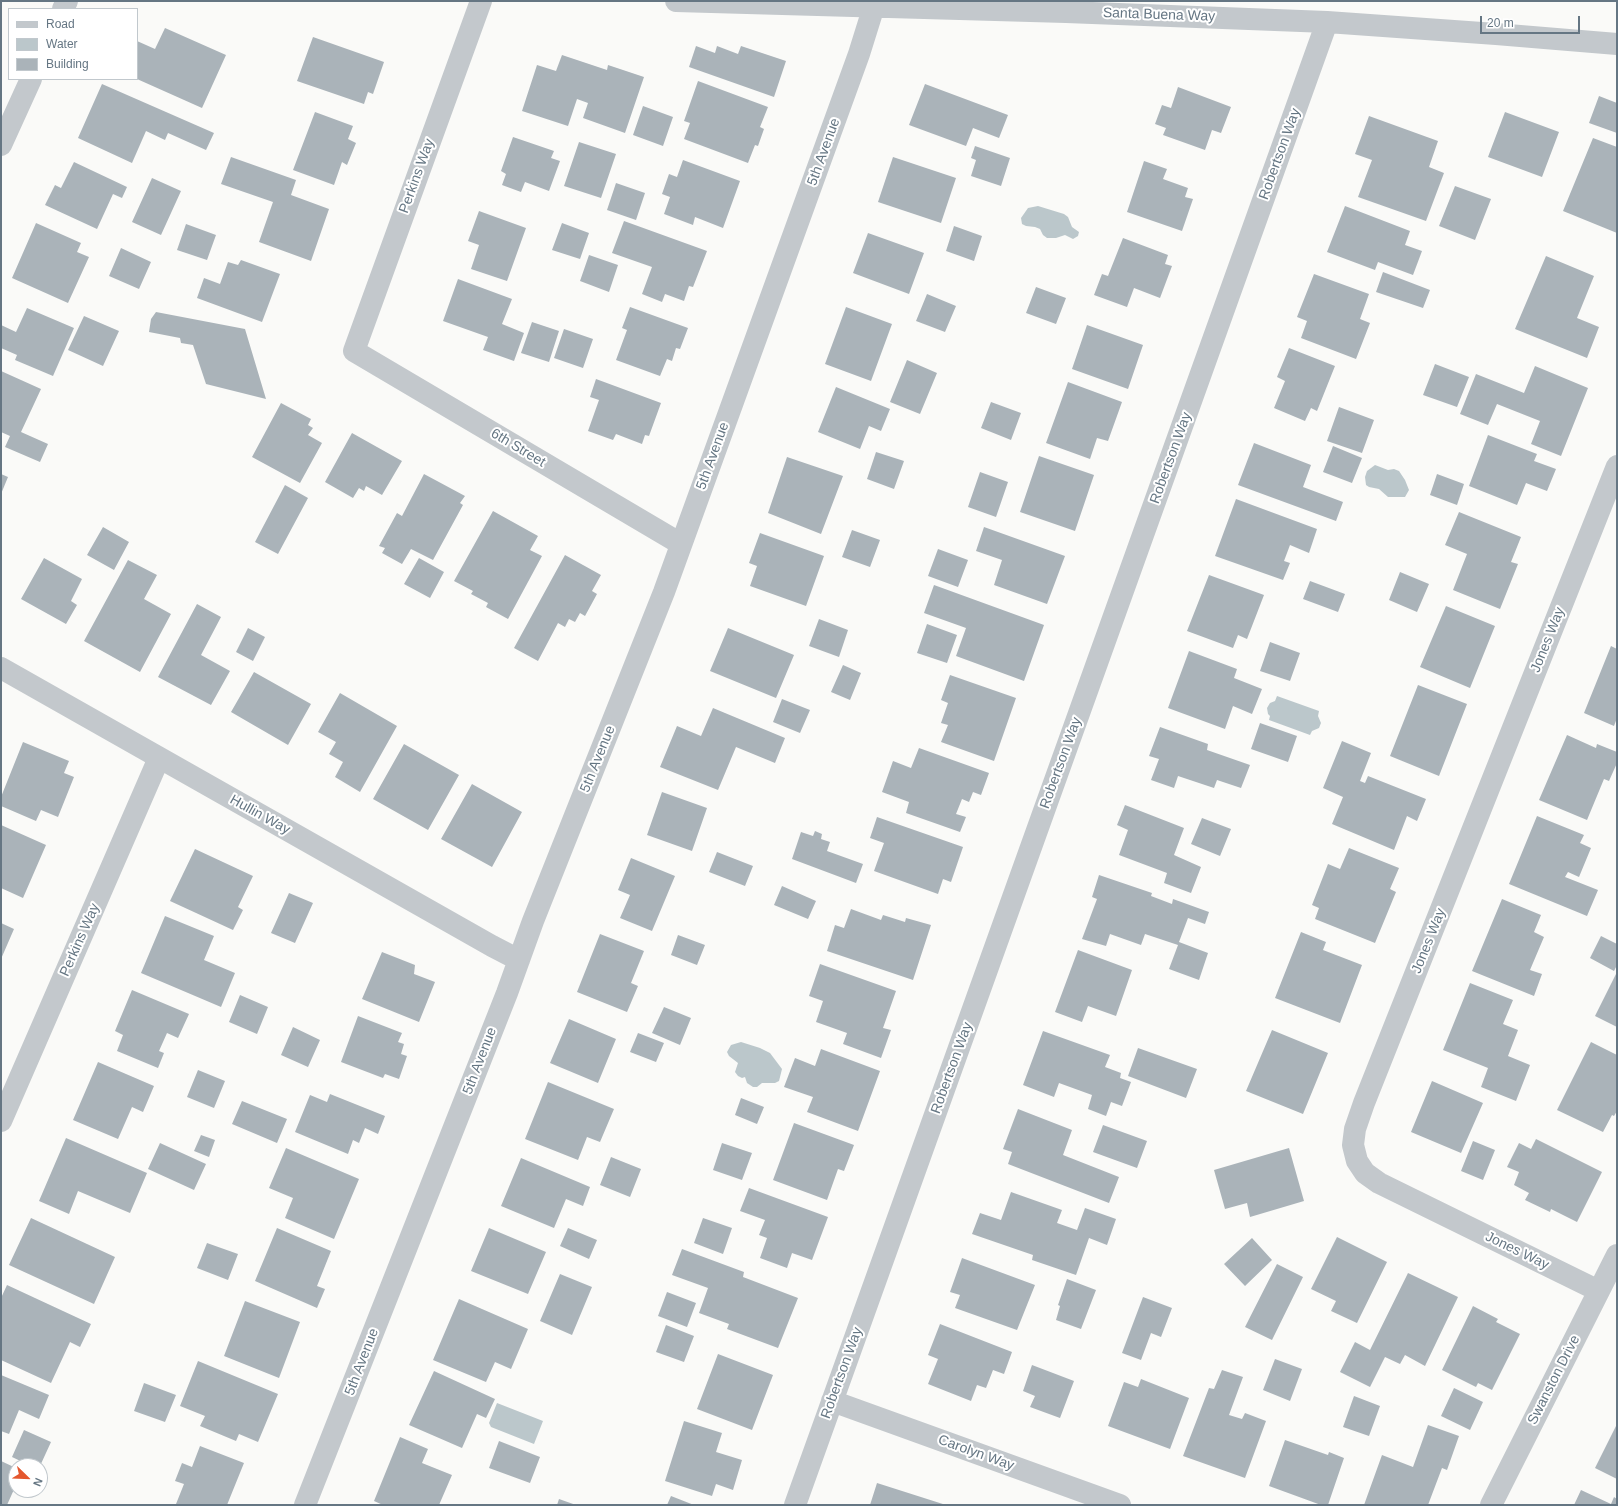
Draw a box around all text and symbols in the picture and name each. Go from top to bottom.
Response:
street label: Santa Buena Way [1103,5,1215,25]
legend [8,8,138,80]
scale bar [1482,8,1582,34]
text: 20 m [1487,16,1514,30]
text: Road [46,17,75,31]
text: Water [46,37,78,51]
text: Building [46,57,89,71]
street label: Robertson Way [1256,106,1304,202]
street label: 5th Avenue [804,116,844,188]
street label: Perkins Way [396,136,438,216]
street label: Robertson Way [1147,410,1195,506]
street label: 5th Avenue [693,420,733,492]
street label: 6th Street [488,425,548,471]
street label: Jones Way [1527,605,1569,675]
street label: Robertson Way [1037,715,1085,811]
street label: 5th Avenue [577,723,619,795]
street label: Hullin Way [227,792,293,838]
street label: Perkins Way [56,901,104,979]
street label: Jones Way [1408,906,1450,976]
street label: Robertson Way [928,1020,976,1116]
street label: 5th Avenue [460,1025,500,1097]
street label: Jones Way [1482,1228,1552,1274]
street label: Robertson Way [818,1325,866,1421]
street label: 5th Avenue [342,1326,382,1398]
street label: Swanston Drive [1524,1333,1584,1427]
street label: Carolyn Way [936,1431,1016,1475]
north arrow [8,1458,48,1498]
text: N [31,1476,45,1488]

